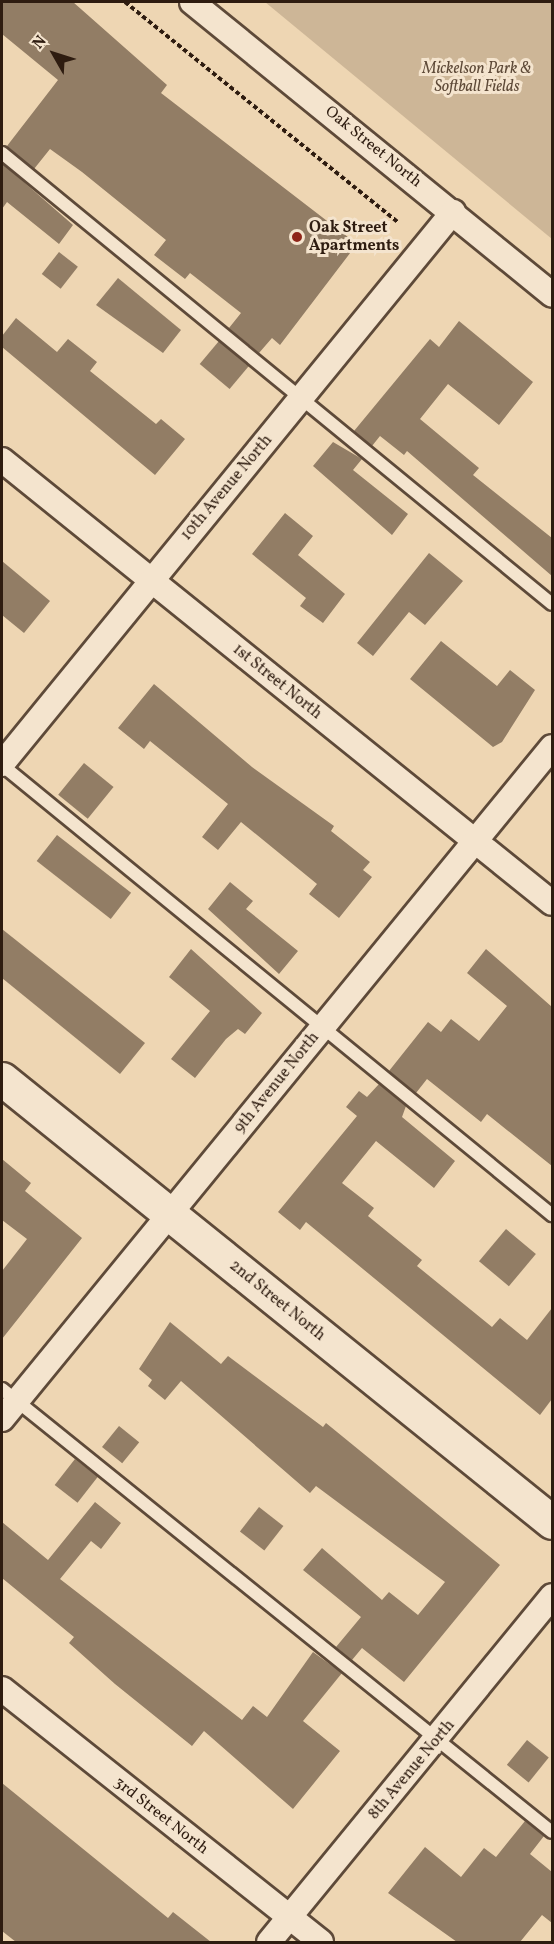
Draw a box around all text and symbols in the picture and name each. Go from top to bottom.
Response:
north arrow [24,24,84,84]
text: N [28,31,52,54]
park label: Mickelson Park & Softball Fields [422,59,532,97]
street label: Oak Street North [321,102,425,192]
place label: Oak Street Apartments [309,218,399,256]
marker: Oak Street Apartments [290,230,304,244]
street label: 10th Avenue North [177,431,277,545]
street label: 1st Street North [229,640,325,724]
street label: 9th Avenue North [230,1029,324,1137]
street label: 2nd Street North [225,1256,329,1346]
street label: 8th Avenue North [365,1716,459,1824]
street label: 3rd Street North [110,1773,212,1859]

